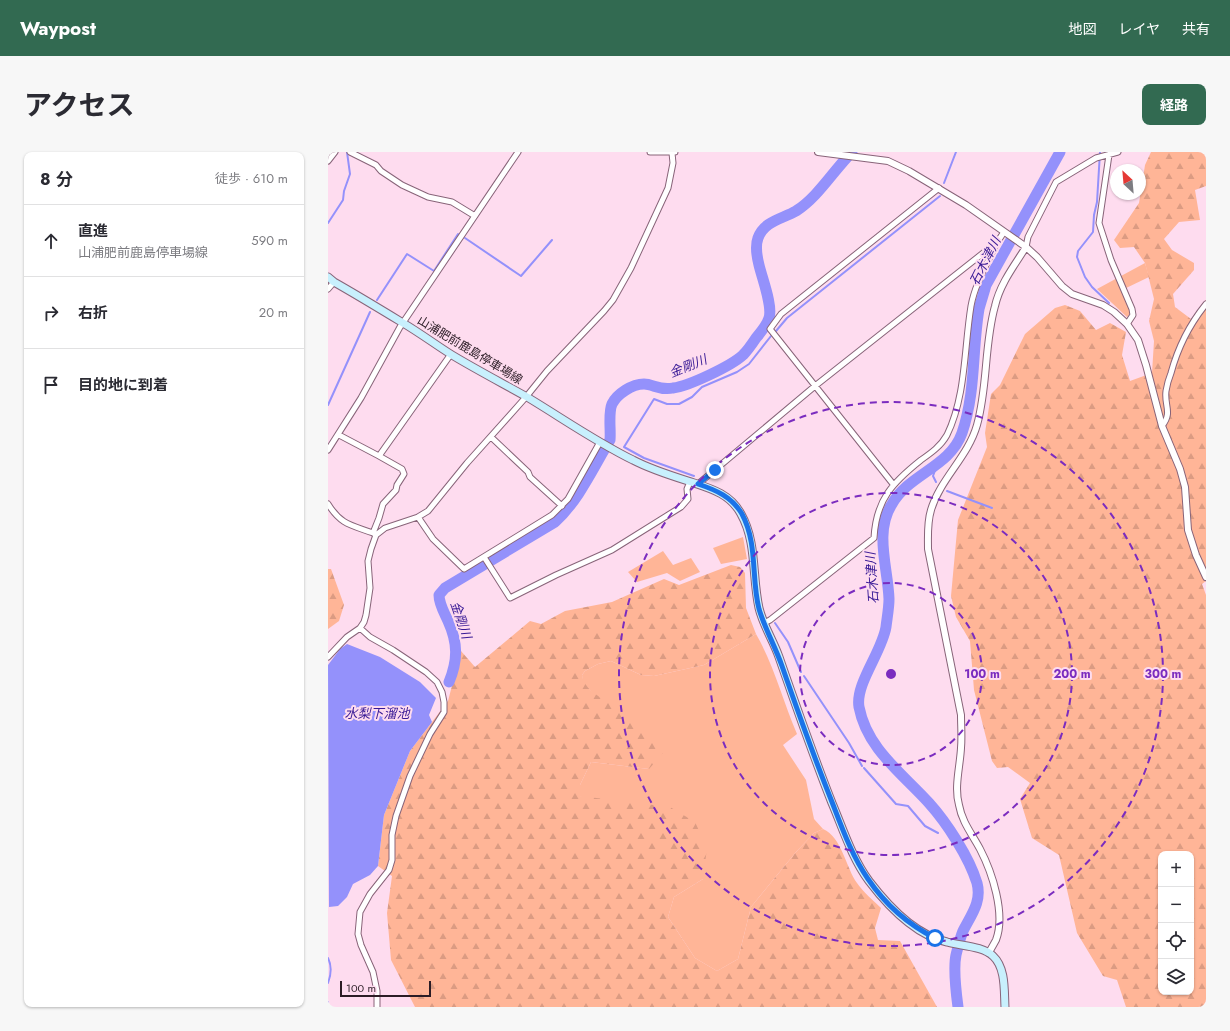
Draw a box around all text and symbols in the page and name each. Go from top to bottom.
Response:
text: Waypost [20,15,96,42]
text: 地図 [1068,19,1096,39]
text: レイヤ [1118,19,1160,39]
text: 共有 [1182,19,1210,39]
button: 経路 [1142,84,1206,125]
text: アクセス [24,85,135,126]
north arrow [1110,164,1146,200]
text: 8 分 [40,167,73,191]
text: 徒歩 · 610 m [215,169,288,188]
text: 直進 [78,220,108,242]
icon: ahead [40,230,62,252]
text: 590 m [251,231,288,250]
water label: 石木津川 [965,232,1006,288]
text: 山浦肥前鹿島停車場線 [78,243,208,262]
icon: right [40,302,62,324]
text: 右折 [78,302,108,324]
text: 20 m [259,303,288,322]
street label: 山浦肥前鹿島停車場線 [414,311,526,389]
water label: 金剛川 [666,349,711,382]
icon: arrive [40,374,62,396]
text: 目的地に到着 [78,374,168,396]
route end [706,461,724,479]
water label: 石木津川 [861,549,883,605]
water label: 金剛川 [446,598,477,643]
text: 100 m [964,665,1000,683]
text: 200 m [1053,665,1091,683]
text: 300 m [1145,665,1182,683]
centre of rings [884,667,898,681]
water label: 水梨下溜池 [344,704,411,723]
map controls [1158,851,1194,995]
button: + [1158,851,1194,887]
button: − [1158,887,1194,923]
button: locate [1158,923,1194,959]
route start [926,929,944,947]
button: layers [1158,959,1194,995]
scale bar [340,979,431,998]
text: 100 m [346,980,376,996]

